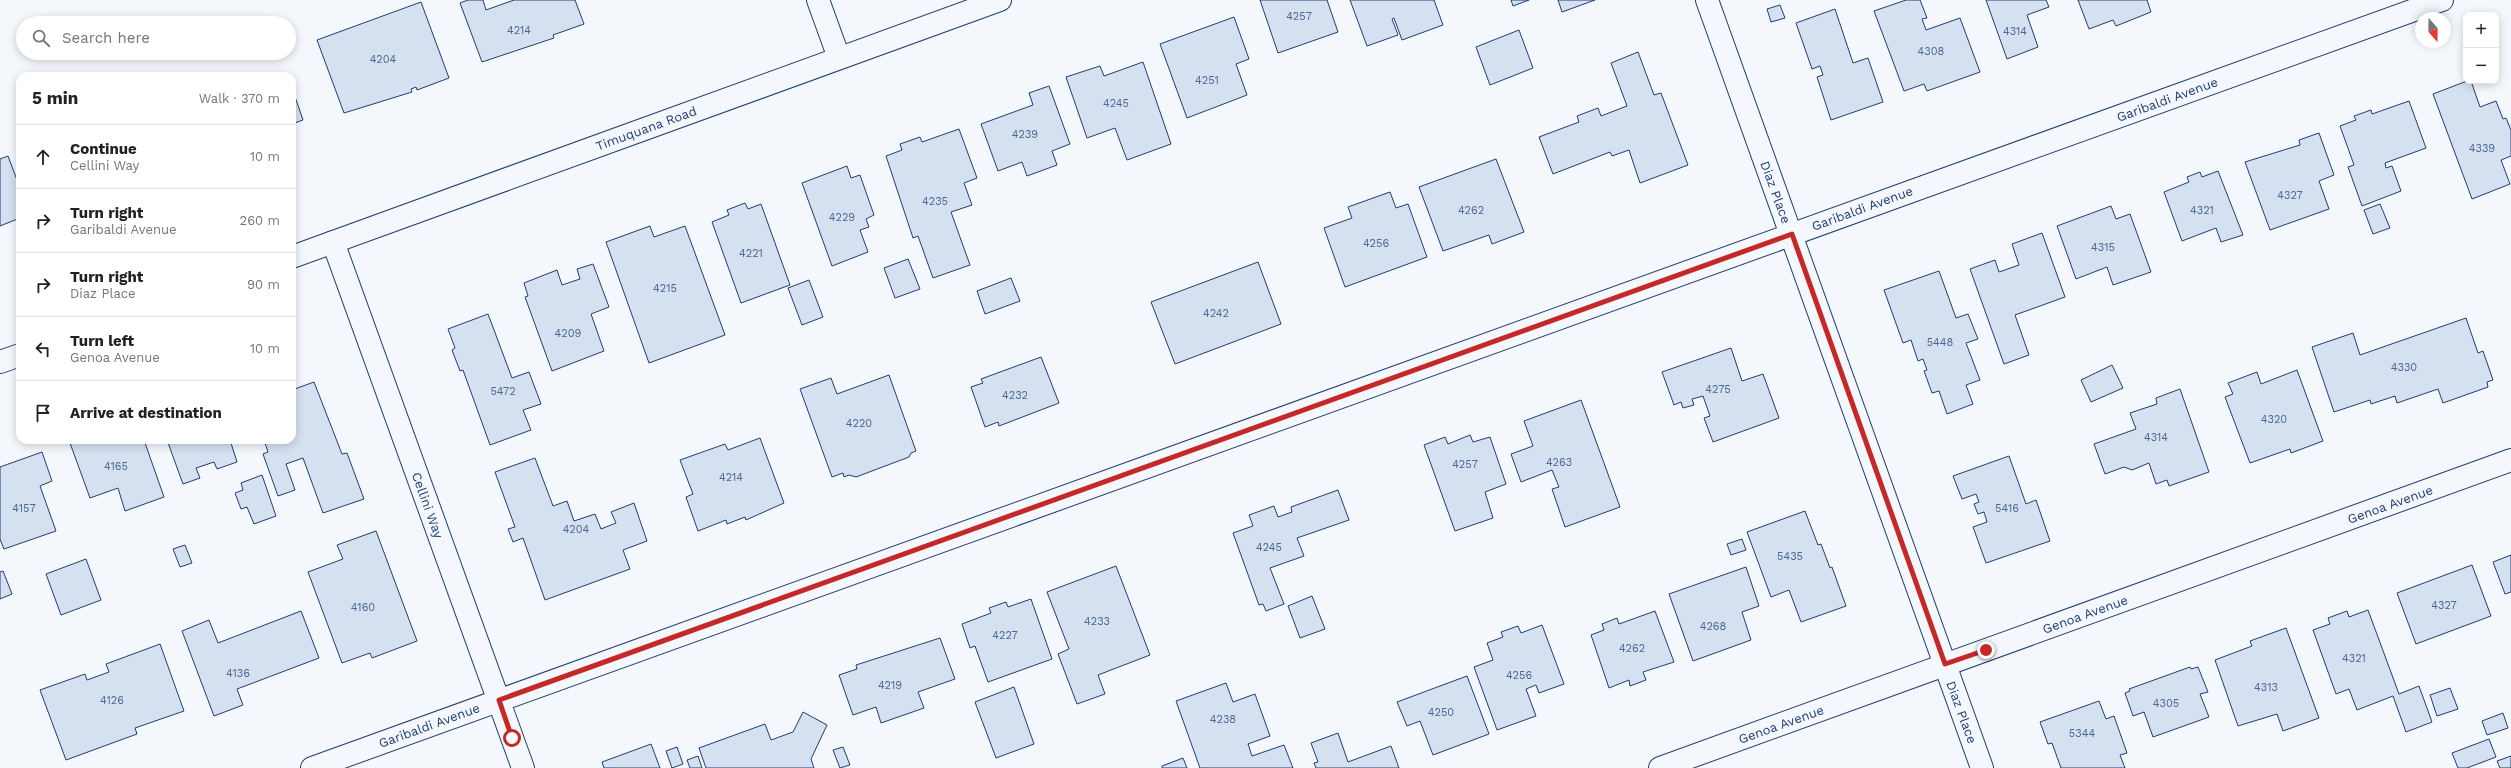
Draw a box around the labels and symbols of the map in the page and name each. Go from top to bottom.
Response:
house number: 4257 [1286,10,1312,23]
north arrow [2415,12,2451,48]
house number: 4214 [507,24,531,37]
house number: 4314 [2003,25,2027,38]
house number: 4308 [1918,45,1945,58]
house number: 4204 [370,53,397,66]
house number: 4251 [1195,74,1219,87]
street label: Garibaldi Avenue [2115,74,2220,125]
house number: 4245 [1103,97,1129,110]
street label: Timuquana Road [594,103,699,154]
house number: 4239 [1012,128,1038,141]
house number: 4339 [2469,142,2495,155]
street label: Diaz Place [1757,159,1794,226]
street label: Garibaldi Avenue [1810,183,1915,234]
house number: 4327 [2277,189,2303,202]
house number: 4235 [922,195,948,208]
house number: 4262 [1458,204,1484,217]
house number: 4321 [2190,204,2214,217]
house number: 4229 [829,211,855,224]
house number: 4256 [1363,237,1389,250]
house number: 4315 [2091,241,2115,254]
house number: 4221 [739,247,763,260]
house number: 4215 [653,282,677,295]
house number: 4242 [1203,307,1229,320]
house number: 4209 [555,327,582,340]
house number: 5448 [1927,336,1954,349]
house number: 4330 [2391,361,2417,374]
house number: 4275 [1705,383,1731,396]
house number: 5472 [490,385,516,398]
house number: 4232 [1002,389,1028,402]
house number: 4320 [2261,413,2287,426]
house number: 4220 [846,417,872,430]
house number: 4314 [2144,431,2168,444]
house number: 4263 [1546,456,1572,469]
house number: 4257 [1452,458,1478,471]
house number: 4165 [104,460,128,473]
street label: Cellini Way [409,470,446,540]
house number: 4214 [719,471,743,484]
street label: Genoa Avenue [2345,482,2435,527]
house number: 4157 [12,502,36,515]
house number: 5416 [1995,502,2019,515]
house number: 4204 [563,523,590,536]
house number: 4245 [1256,541,1282,554]
house number: 5435 [1777,550,1803,563]
street label: Genoa Avenue [2040,592,2130,637]
house number: 4327 [2431,599,2457,612]
house number: 4160 [351,601,375,614]
house number: 4233 [1084,615,1110,628]
house number: 4268 [1700,620,1727,633]
house number: 4227 [992,629,1018,642]
route end [1977,641,1995,659]
house number: 4262 [1619,642,1645,655]
house number: 4321 [2342,652,2366,665]
house number: 4136 [226,667,250,680]
house number: 4256 [1506,669,1532,682]
house number: 4219 [878,679,902,692]
street label: Diaz Place [1943,679,1980,746]
house number: 4313 [2254,681,2278,694]
house number: 4126 [100,694,124,707]
house number: 4305 [2153,697,2179,710]
street label: Garibaldi Avenue [377,700,482,751]
street label: Genoa Avenue [1736,702,1826,747]
house number: 4250 [1428,706,1454,719]
house number: 4238 [1210,713,1236,726]
house number: 5344 [2069,727,2095,740]
route start [503,729,521,747]

